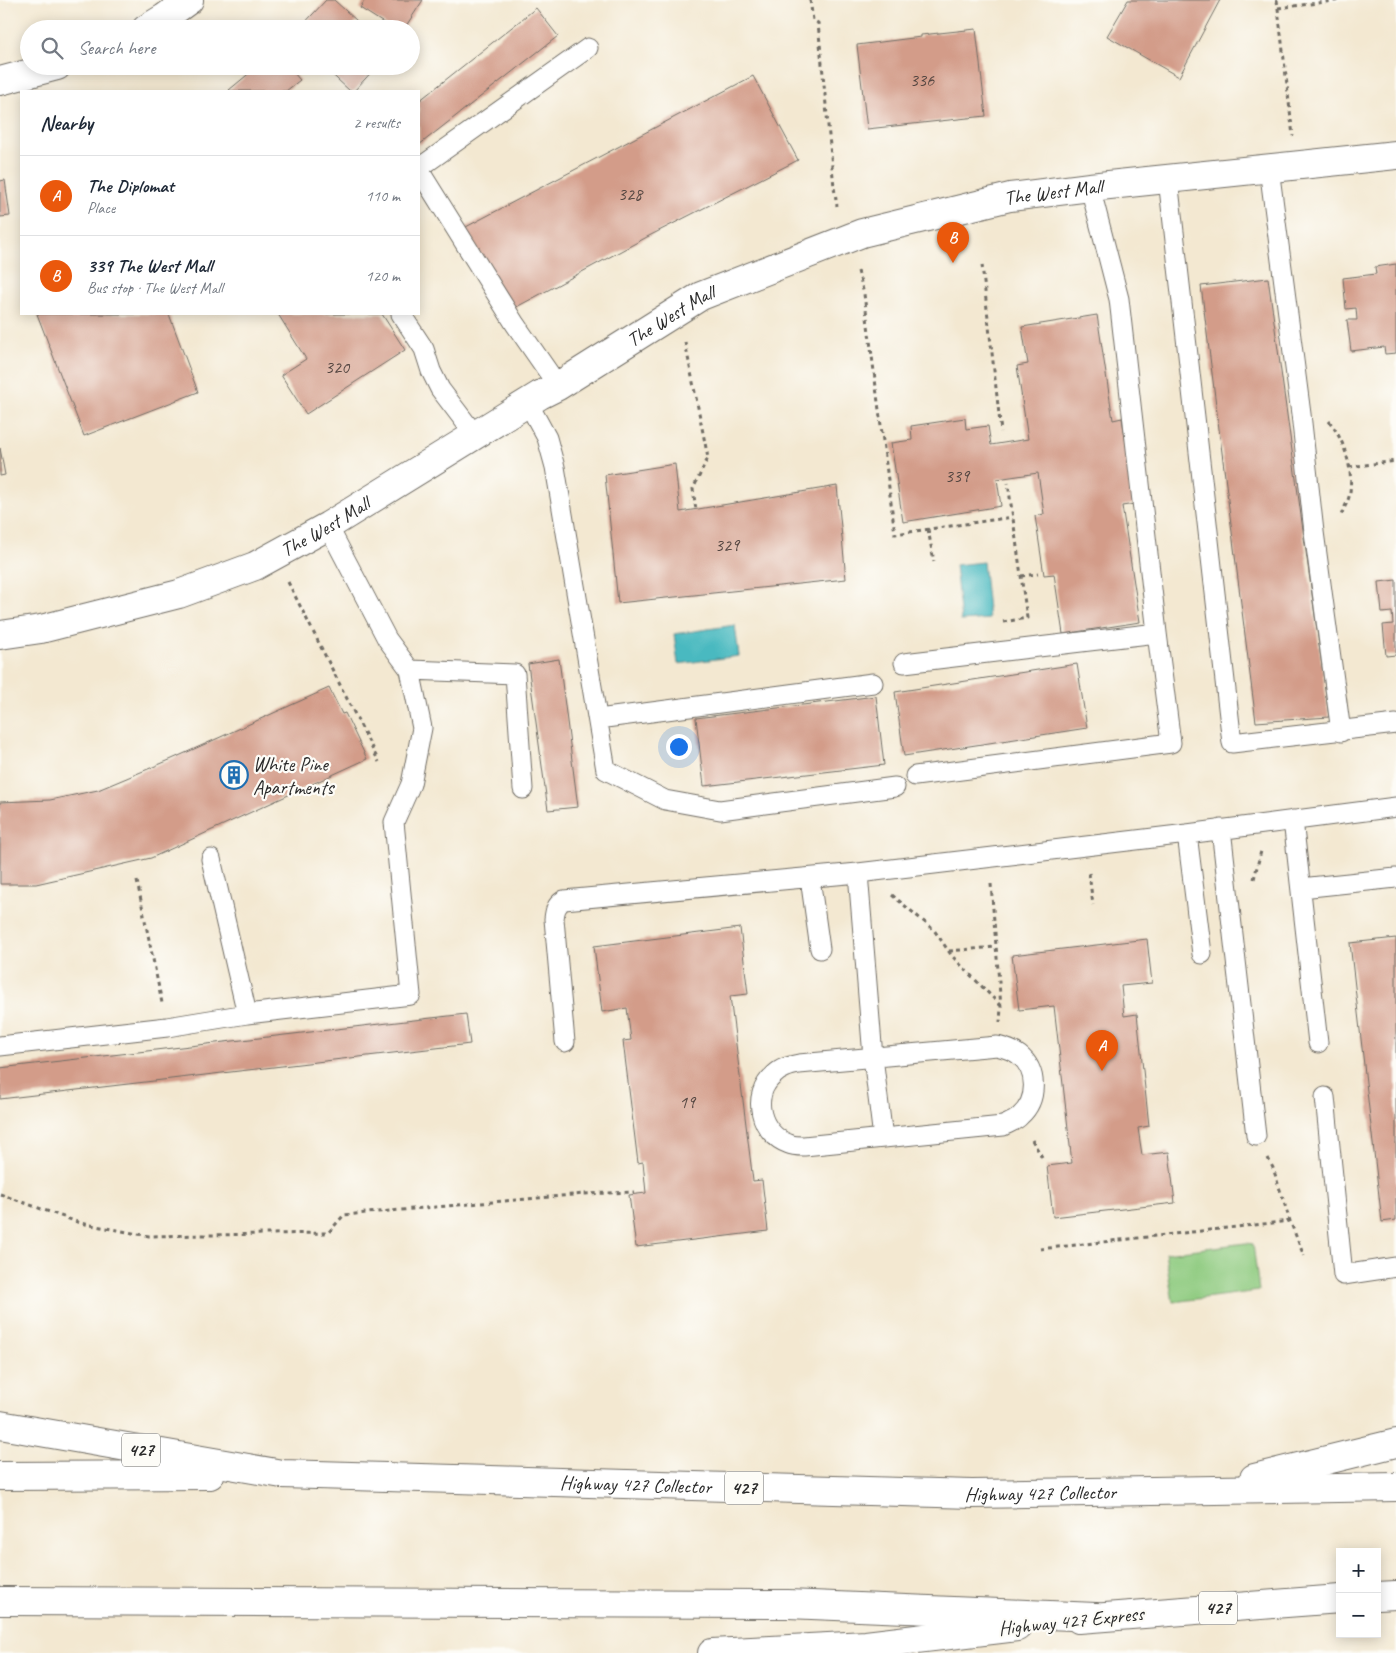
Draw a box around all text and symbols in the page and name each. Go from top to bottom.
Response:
search box [20,20,420,75]
icon: search [38,34,66,62]
text: Search here [78,36,155,60]
house number: 336 [910,69,935,91]
text: Nearby [40,110,93,136]
text: 2 results [353,113,400,133]
street label: The West Mall [1001,173,1107,211]
text: The Diplomat [87,174,174,198]
house number: 328 [618,183,644,205]
text: A [52,186,60,206]
text: 110 m [366,186,400,206]
text: Place [87,198,115,218]
pin: B [937,222,969,263]
text: 339 The West Mall [87,254,212,278]
text: B [52,266,60,286]
text: 120 m [366,266,400,286]
text: Bus stop · The West Mall [87,278,223,298]
street label: The West Mall [622,278,721,352]
house number: 320 [325,356,351,378]
house number: 339 [945,465,971,487]
street label: The West Mall [276,489,377,562]
house number: 329 [715,534,741,556]
your location [666,734,692,760]
place label: White Pine Apartments [253,752,335,800]
building icon: White Pine Apartments [219,760,249,790]
pin: A [1086,1030,1118,1071]
house number: 19 [679,1091,697,1113]
road number: 427 [122,1434,160,1466]
street label: Highway 427 Collector [560,1470,713,1499]
road number: 427 [725,1472,763,1505]
street label: Highway 427 Collector [964,1479,1118,1507]
map controls [1336,1548,1381,1638]
button: + [1336,1548,1381,1593]
road number: 427 [1199,1592,1237,1625]
button: − [1336,1593,1381,1638]
street label: Highway 427 Express [997,1601,1147,1641]

